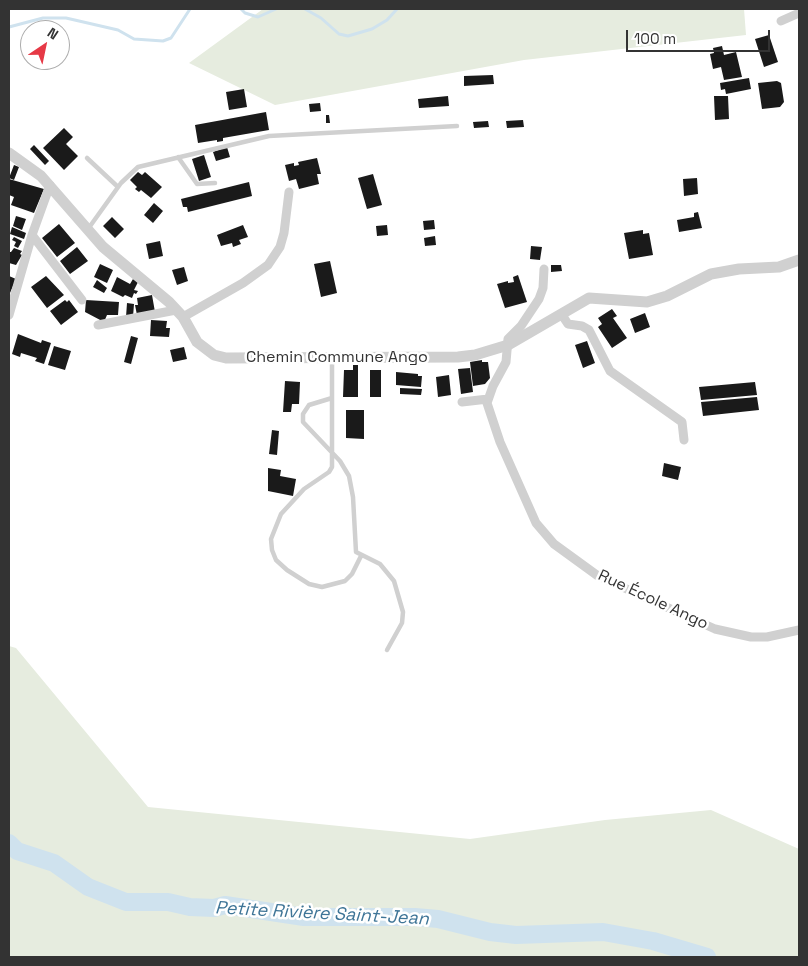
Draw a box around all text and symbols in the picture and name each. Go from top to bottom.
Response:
north arrow [20,20,70,70]
scale bar [628,20,772,52]
text: N [44,23,62,43]
text: 100 m [634,29,676,48]
street label: Chemin Commune Ango [246,348,428,368]
street label: Rue École Ango [595,566,711,634]
water label: Petite Rivière Saint-Jean [215,898,429,930]

